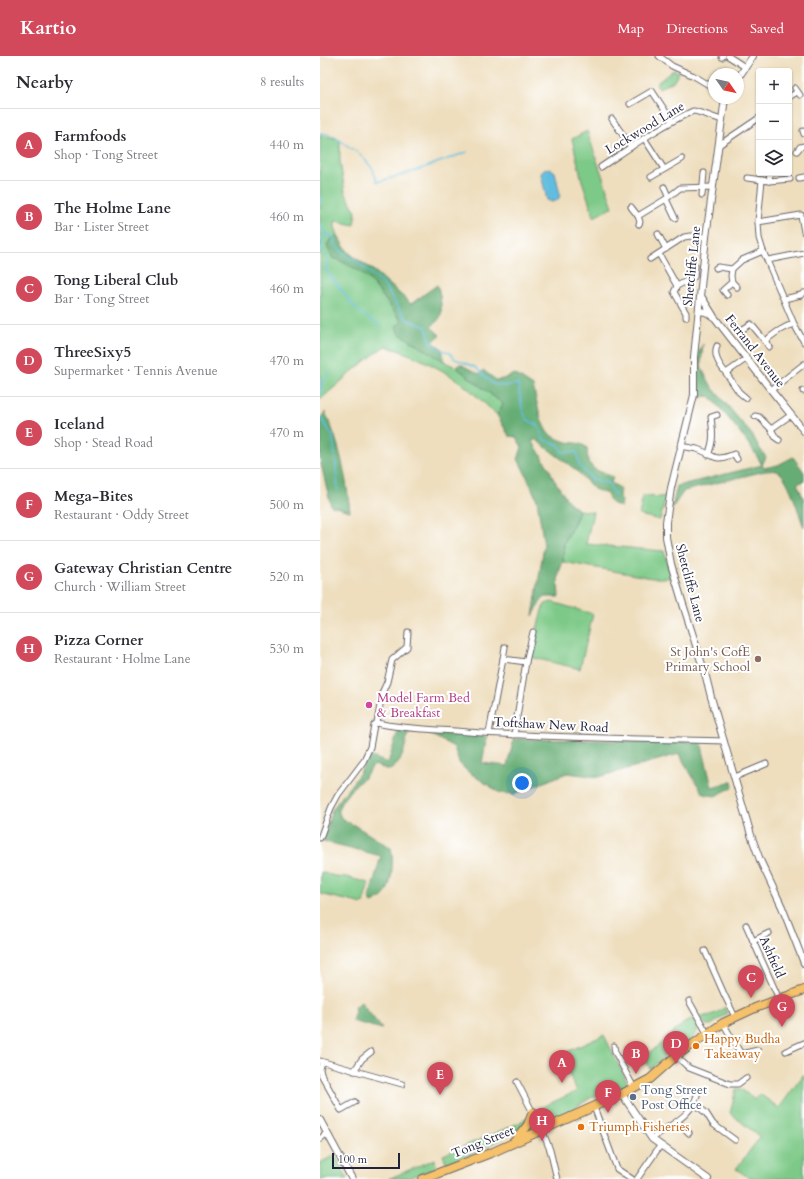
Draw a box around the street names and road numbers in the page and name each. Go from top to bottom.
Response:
street label: Lockwood Lane [602,97,688,159]
street label: Shetcliffe Lane [679,225,705,307]
street label: Ferrand Avenue [721,311,789,391]
street label: Shetcliffe Lane [671,542,709,624]
street label: Toftshaw New Road [493,713,609,737]
street label: Ashfield [755,933,789,981]
street label: Tong Street [449,1121,517,1163]

